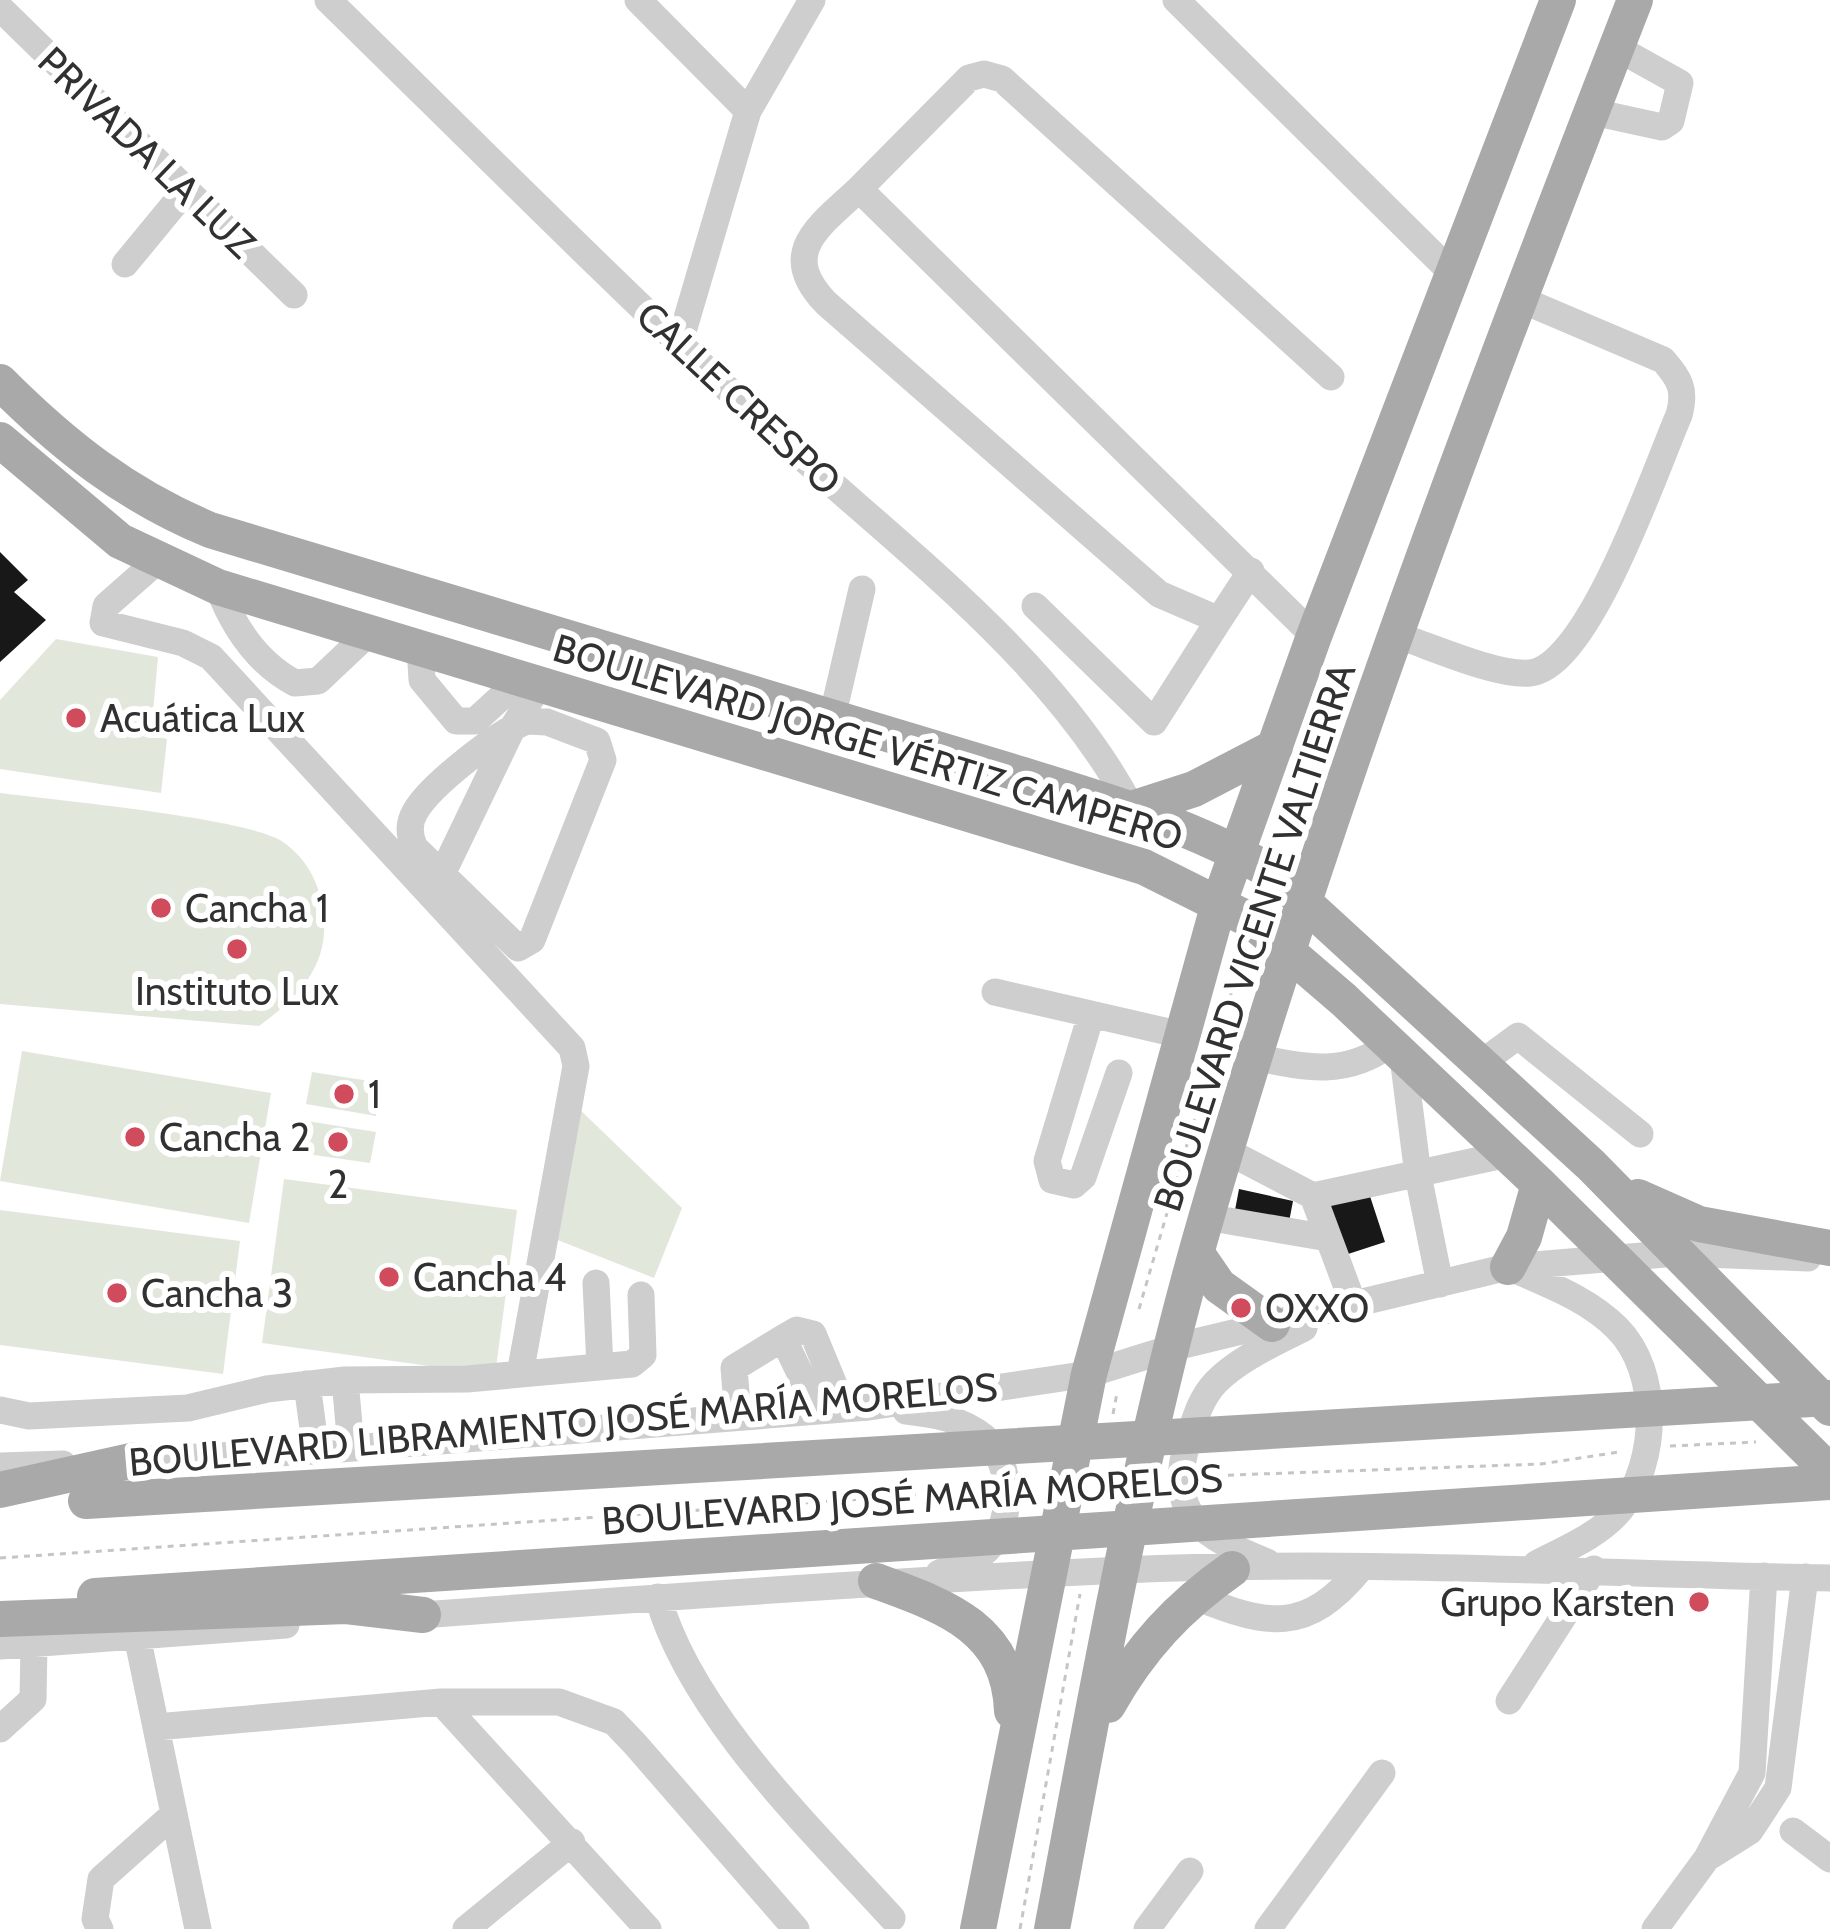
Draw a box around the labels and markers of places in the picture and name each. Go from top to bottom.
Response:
place label: Acuática Lux [100,694,305,742]
marker: Acuática Lux [63,705,89,731]
place label: Cancha 1 [185,884,329,932]
marker: Cancha 1 [148,895,174,921]
marker: Instituto Lux [224,936,250,962]
place label: Instituto Lux [135,967,339,1015]
place label: 1 [368,1070,381,1118]
marker: 1 [331,1081,357,1107]
place label: Cancha 2 [159,1113,310,1161]
marker: Cancha 2 [122,1124,148,1150]
marker: 2 [325,1129,351,1155]
place label: 2 [328,1160,348,1208]
place label: Cancha 4 [413,1253,566,1301]
marker: Cancha 4 [376,1264,402,1290]
place label: Cancha 3 [141,1269,293,1317]
marker: Cancha 3 [104,1280,130,1306]
place label: OXXO [1265,1284,1369,1332]
marker: OXXO [1228,1295,1254,1321]
place label: Grupo Karsten [1440,1578,1675,1626]
marker: Grupo Karsten [1686,1589,1712,1615]

